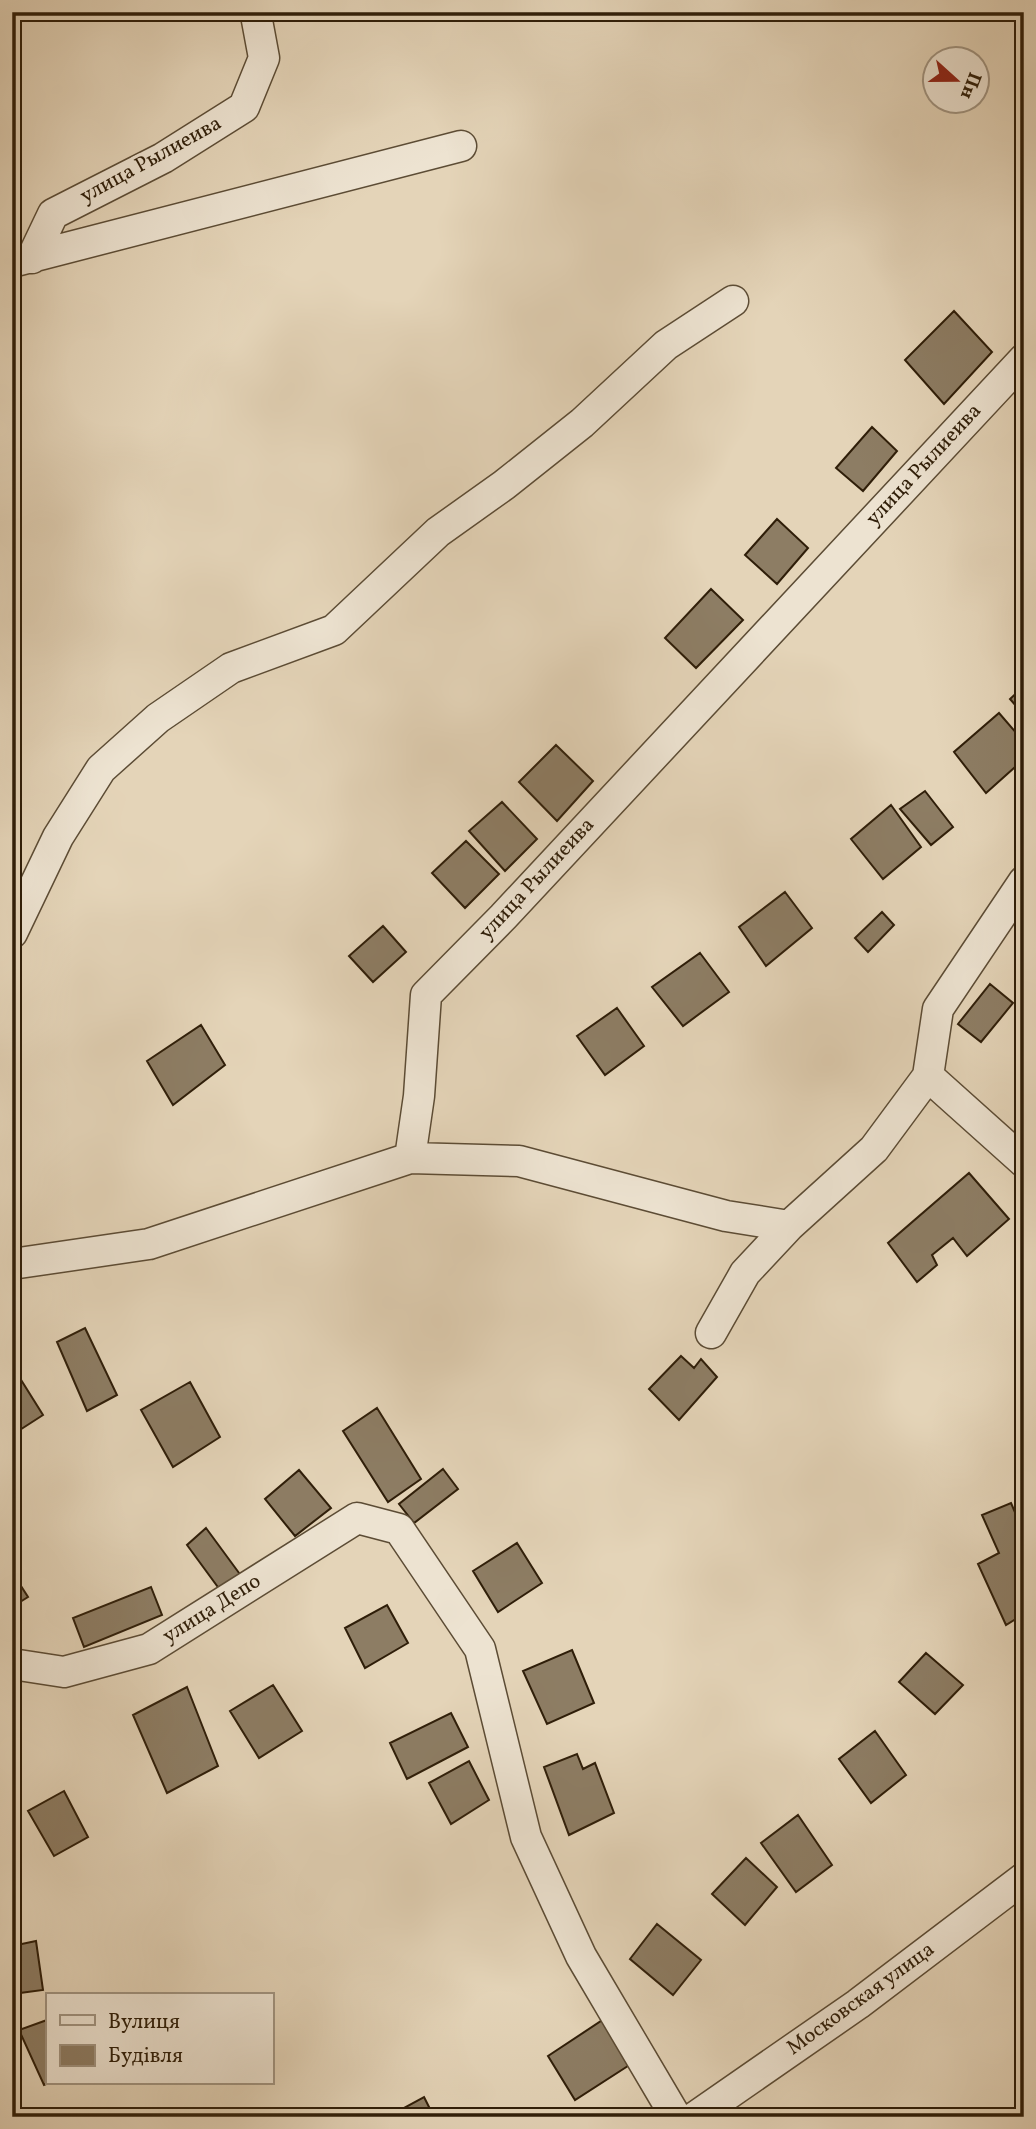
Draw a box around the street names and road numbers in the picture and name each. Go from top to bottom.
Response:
street label: улица Рылиеива [75,109,227,211]
street label: улица Рылиеива [860,397,988,533]
street label: улица Рылиеива [473,811,601,947]
street label: улица Депо [157,1567,267,1651]
street label: Московская улица [781,1935,941,2063]

